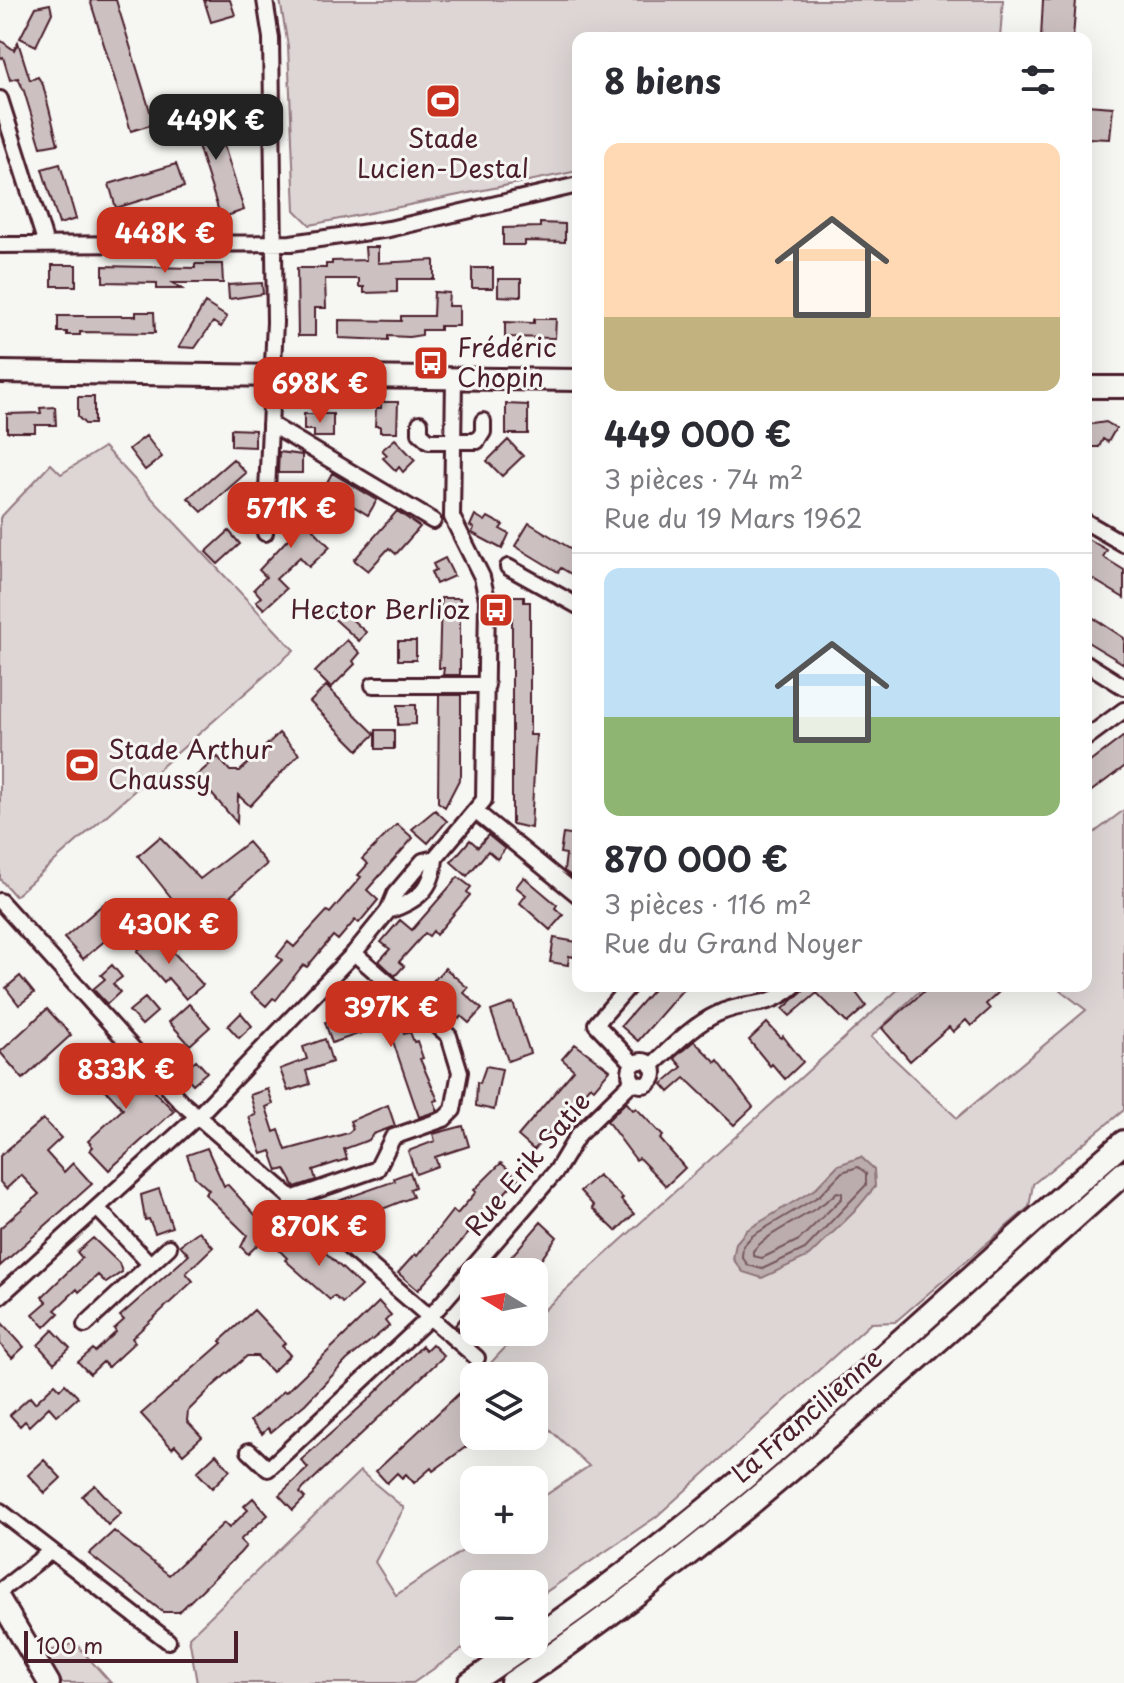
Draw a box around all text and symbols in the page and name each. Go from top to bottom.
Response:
text: 8 biens [604,54,721,106]
icon: filters [1016,58,1060,102]
sports icon: Stade Lucien-Destal [424,82,462,120]
pin: 449K € [151,94,281,162]
text: 449K € [167,100,265,139]
place label: Stade Lucien-Destal [357,118,529,187]
icon: home [760,195,904,339]
pin: 448K € [100,207,230,275]
text: 448K € [115,213,215,252]
place label: Frédéric Chopin [457,327,557,396]
bus stop icon: Frédéric Chopin [412,344,450,382]
pin: 698K € [255,357,385,425]
text: 698K € [272,363,368,402]
text: 449 000 € [604,407,791,459]
text: 3 pièces · 74 m² [604,459,803,498]
pin: 571K € [226,482,356,550]
text: 571K € [245,488,337,527]
text: Rue du 19 Mars 1962 [604,498,862,537]
place label: Hector Berlioz [291,589,470,628]
bus stop icon: Hector Berlioz [477,591,515,629]
icon: home [760,620,904,764]
place label: Stade Arthur Chaussy [108,729,273,798]
sports icon: Stade Arthur Chaussy [63,746,101,784]
text: 870 000 € [604,832,788,884]
text: 3 pièces · 116 m² [604,884,812,923]
pin: 430K € [104,898,234,966]
text: 430K € [118,904,220,943]
text: Rue du Grand Noyer [604,923,862,962]
pin: 397K € [326,981,456,1049]
text: 397K € [343,987,439,1026]
pin: 833K € [61,1043,191,1111]
text: 833K € [77,1049,175,1088]
street label: Rue Erik Satie [455,1083,599,1244]
pin: 870K € [254,1200,384,1268]
text: 870K € [271,1206,367,1245]
north arrow [460,1258,548,1346]
map controls [460,1258,548,1658]
street label: La Francilienne [722,1338,890,1491]
button: layers [460,1362,548,1450]
button: + [460,1466,548,1554]
button: − [460,1570,548,1658]
scale bar [24,1627,238,1663]
text: 100 m [36,1628,103,1661]

